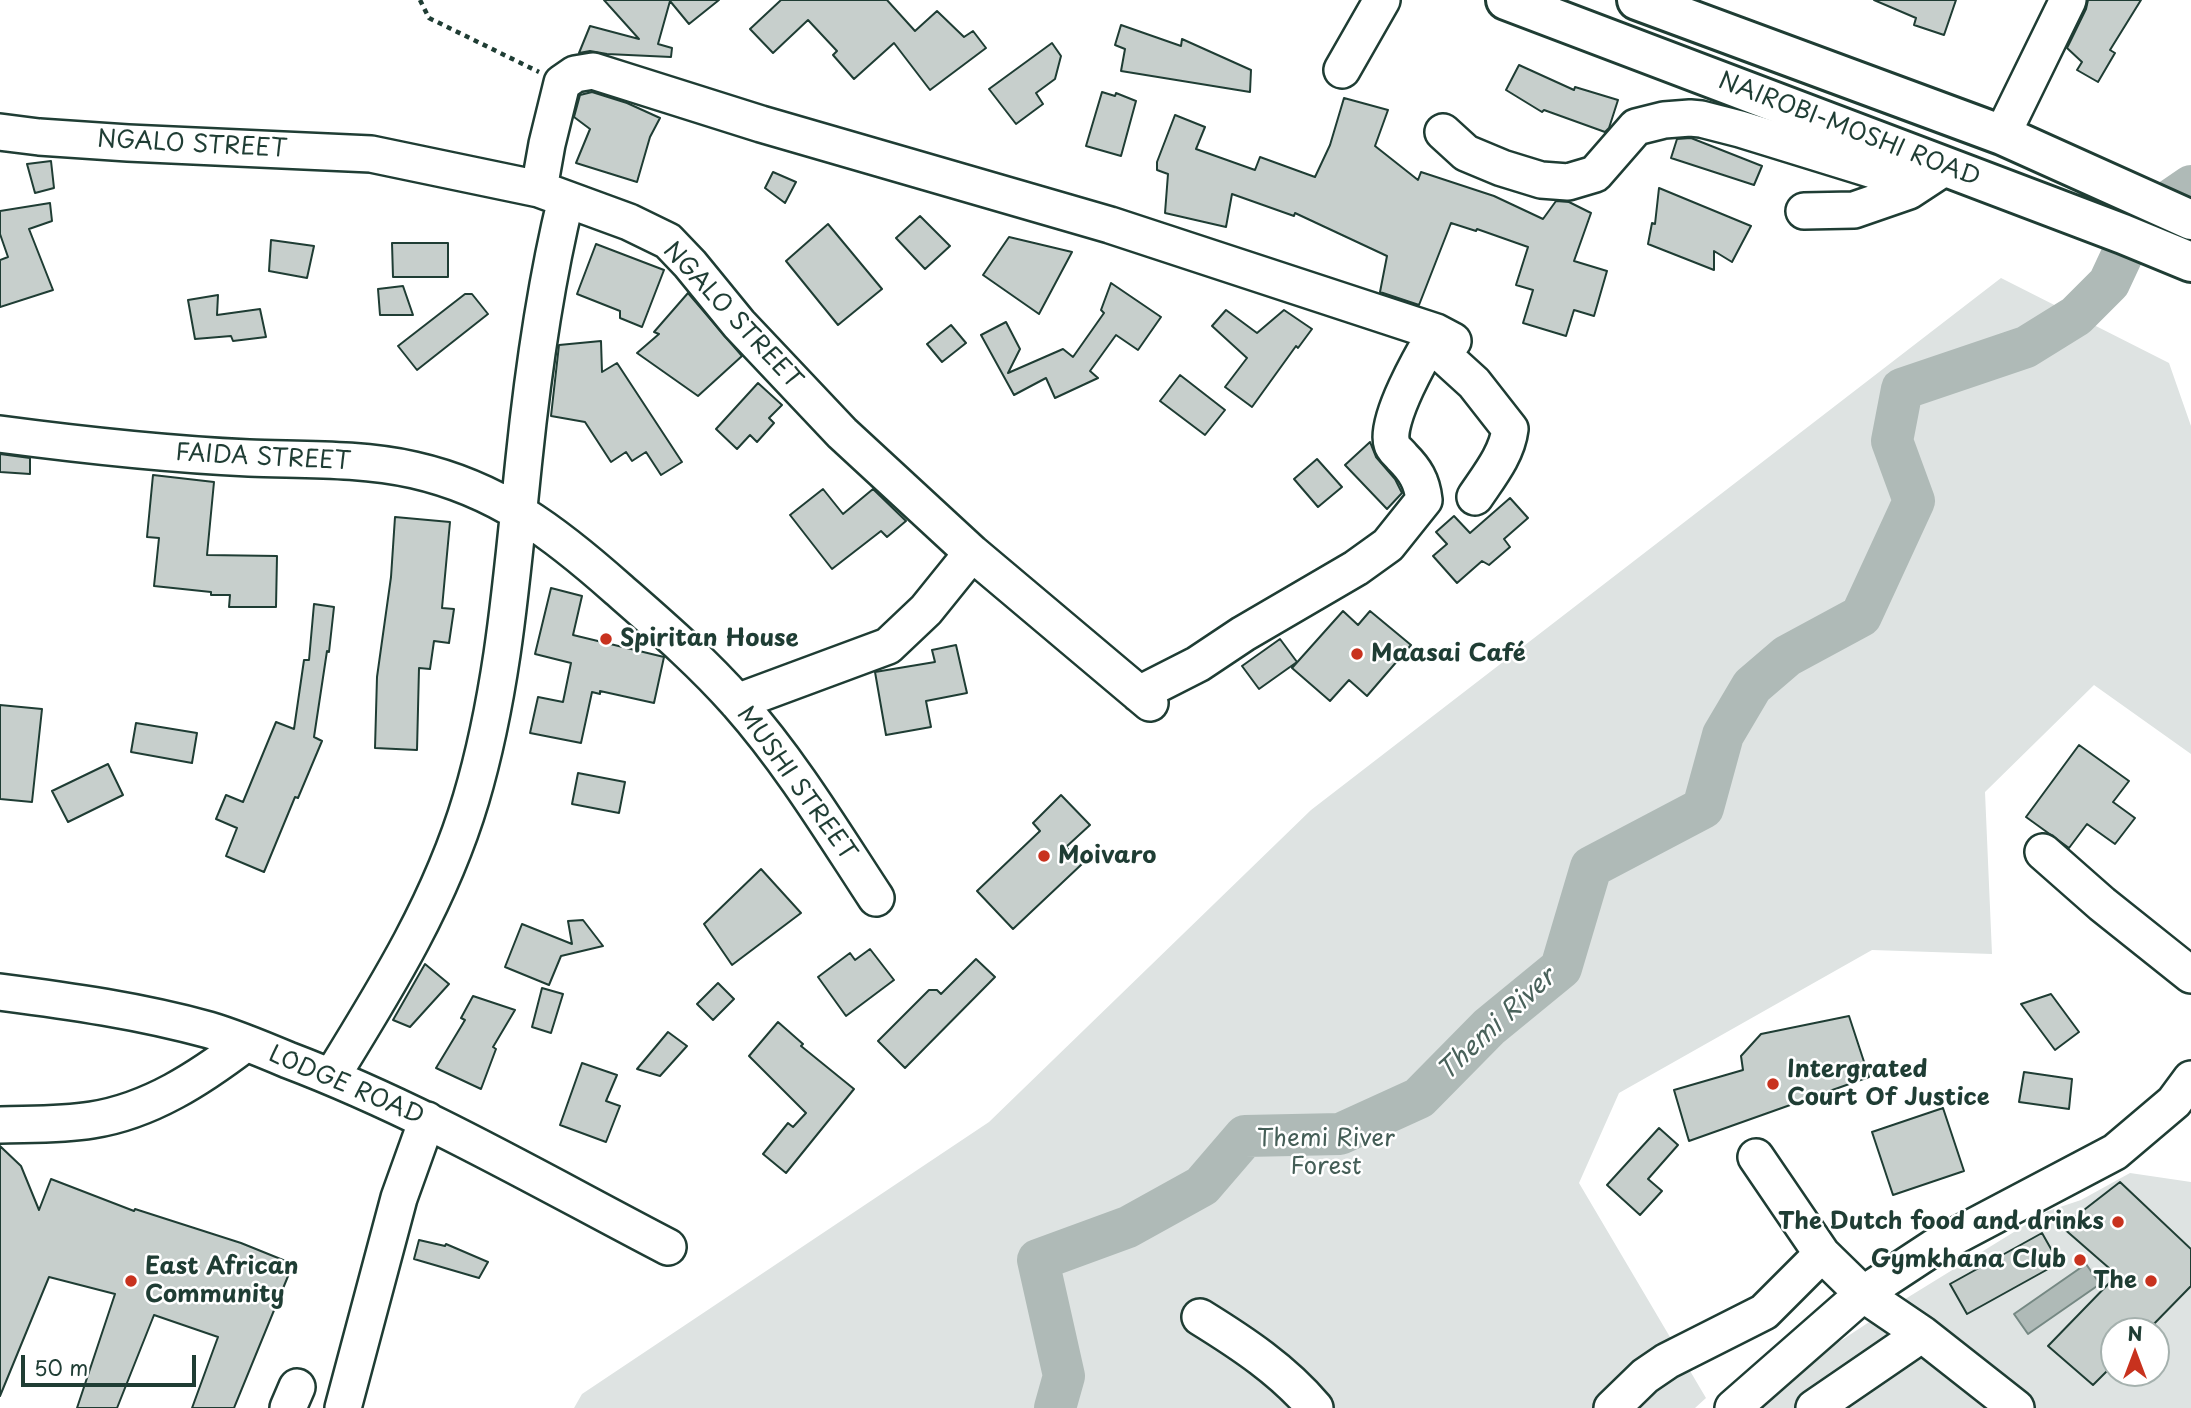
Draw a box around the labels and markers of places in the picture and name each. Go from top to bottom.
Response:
place label: Spiritan House [620,625,799,653]
marker: Spiritan House [598,631,614,647]
place label: Maasai Café [1371,640,1526,668]
marker: Maasai Café [1349,646,1365,662]
place label: Moivaro [1058,842,1156,870]
marker: Moivaro [1036,848,1052,864]
place label: Intergrated Court Of Justice [1787,1056,1990,1112]
marker: Intergrated Court Of Justice [1765,1076,1781,1092]
place label: The Dutch food and drinks [1778,1208,2104,1236]
marker: The Dutch food and drinks [2110,1214,2126,1230]
place label: Gymkhana Club [1871,1246,2066,1274]
marker: Gymkhana Club [2072,1252,2088,1268]
place label: East African Community [145,1253,299,1309]
place label: The [2093,1267,2137,1295]
marker: East African Community [123,1273,139,1289]
marker: The [2143,1273,2159,1289]

